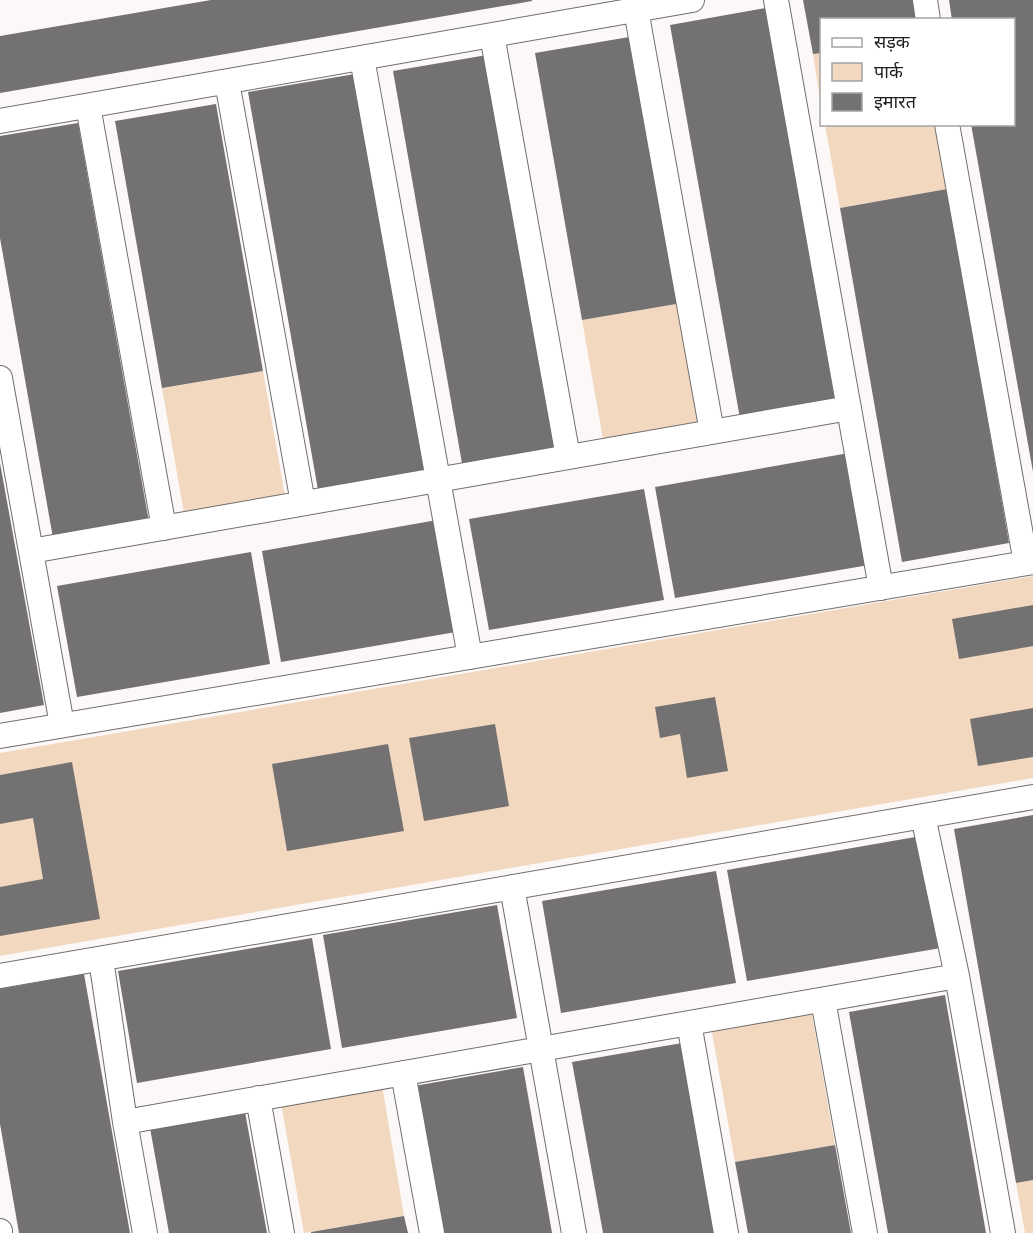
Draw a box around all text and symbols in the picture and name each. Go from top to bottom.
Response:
legend [820,18,1015,126]
text: सड़क [874,34,911,52]
text: पार्क [874,61,904,82]
text: इमारत [874,94,917,112]

